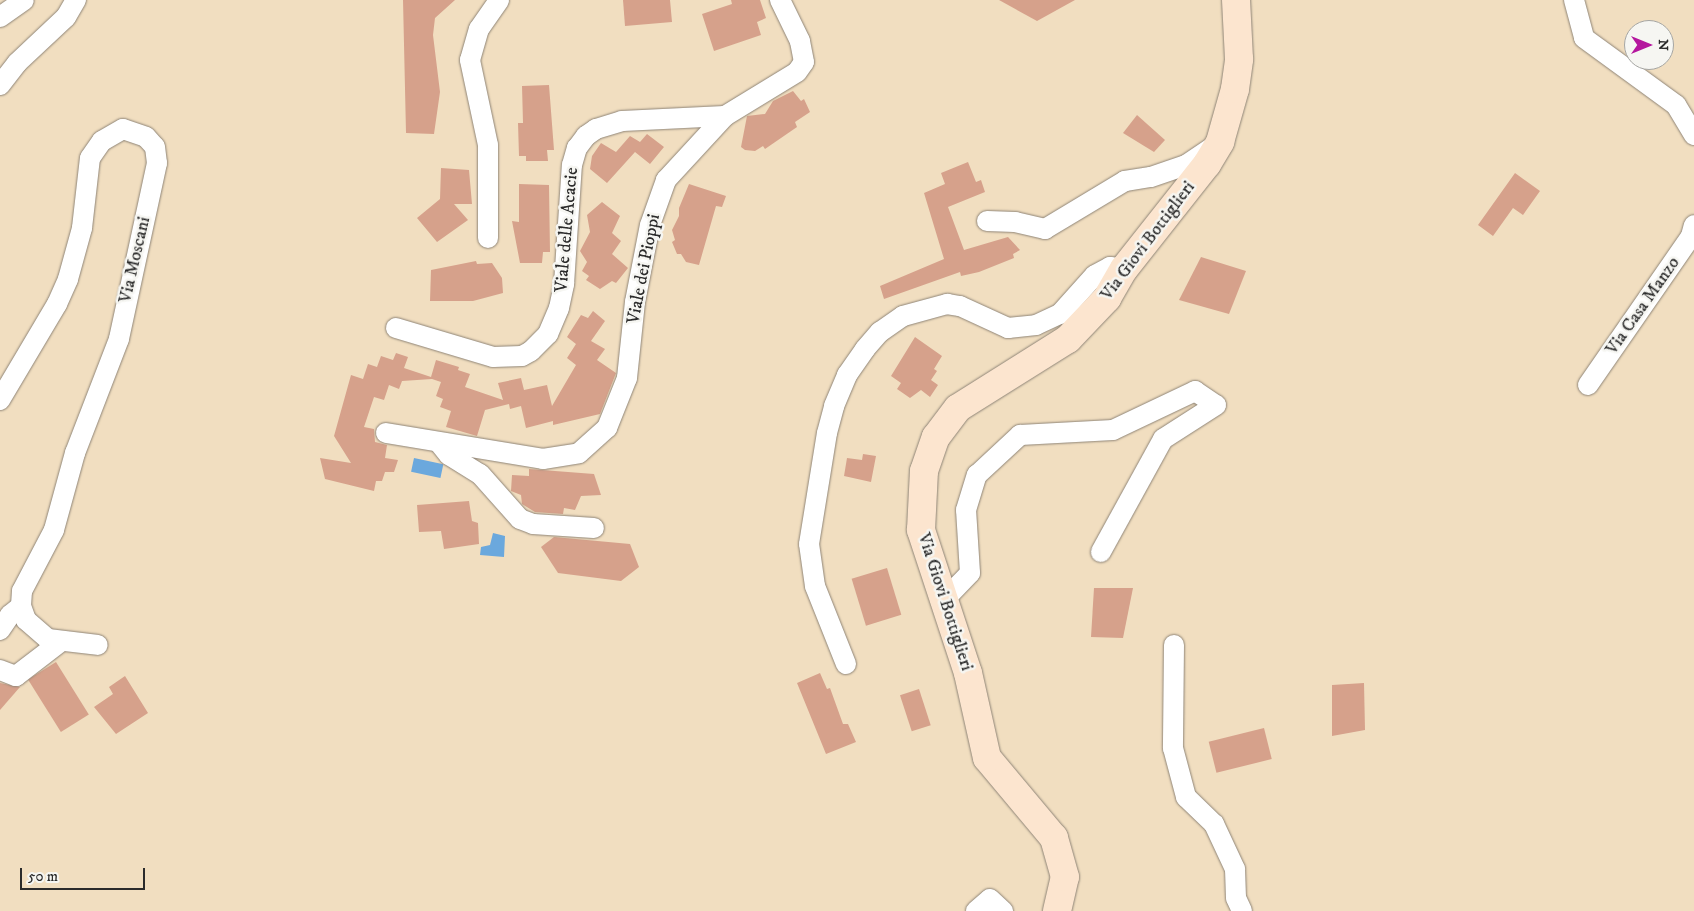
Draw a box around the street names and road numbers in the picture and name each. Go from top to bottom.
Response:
street label: Viale delle Acacie [551,167,583,293]
street label: Via Giovi Bottiglieri [1096,177,1200,305]
street label: Viale dei Pioppi [623,212,665,326]
street label: Via Moscani [115,215,155,305]
street label: Via Casa Manzo [1601,253,1685,359]
street label: Via Giovi Bottiglieri [913,530,977,674]

